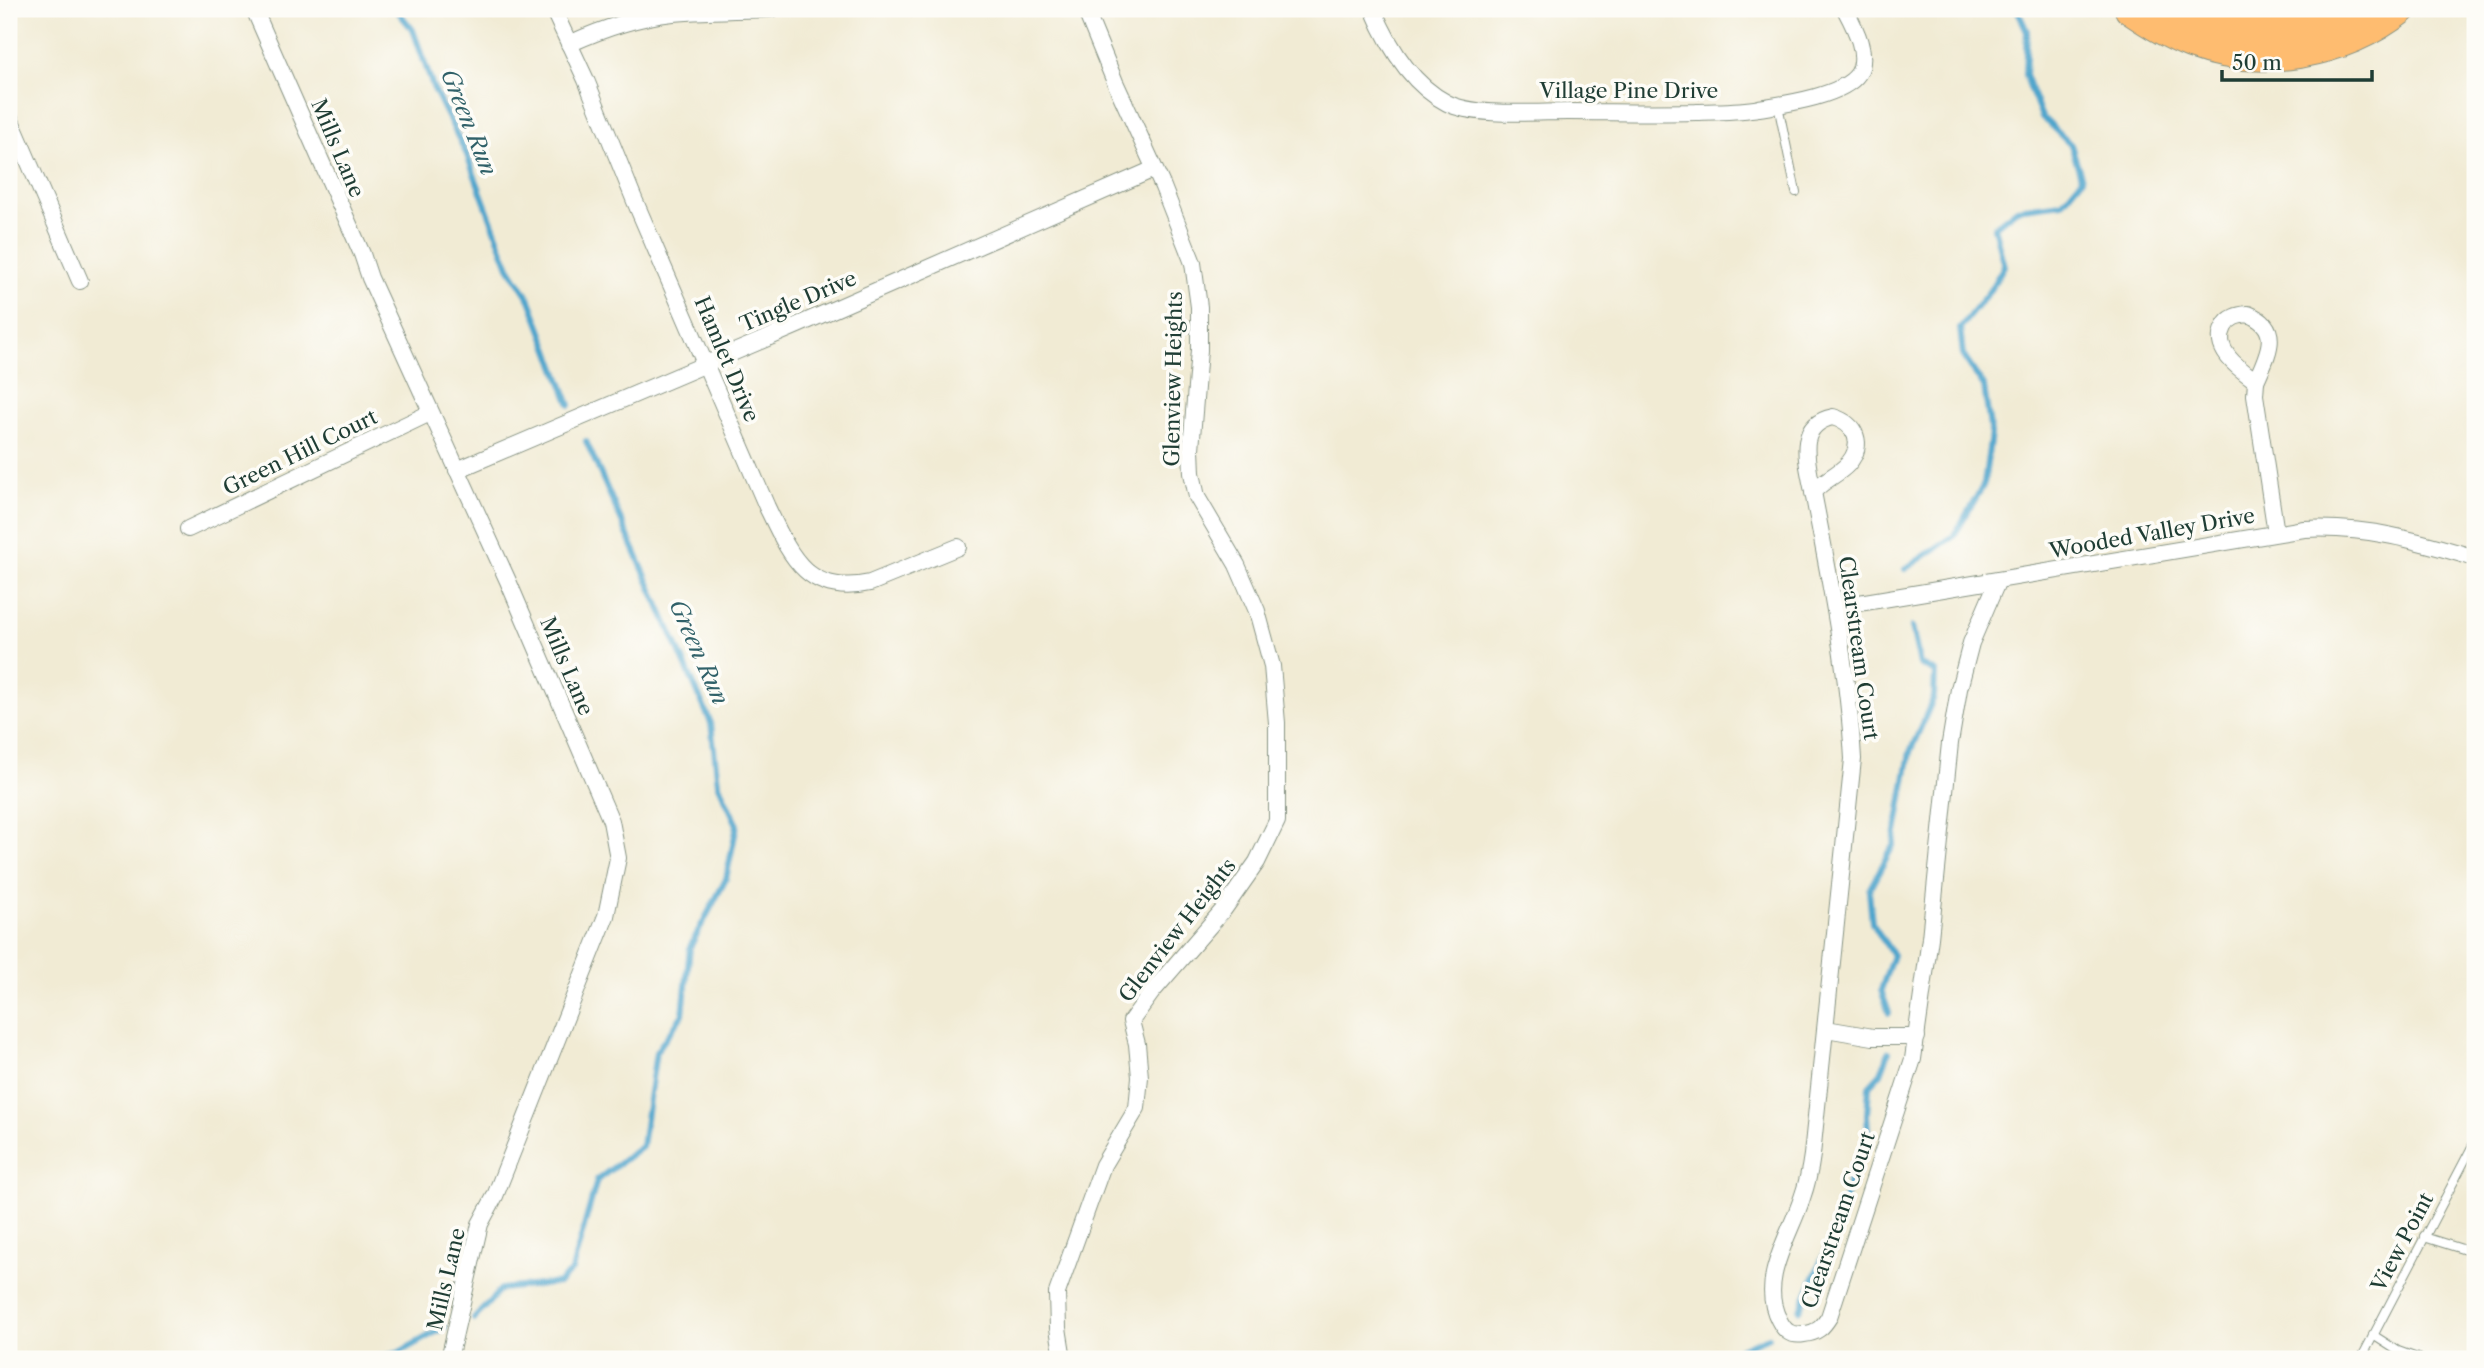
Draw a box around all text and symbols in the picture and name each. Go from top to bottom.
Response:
scale bar [2222,38,2372,82]
text: 50 m [2232,50,2282,75]
water label: Green Run [435,64,503,180]
street label: Village Pine Drive [1539,78,1718,103]
street label: Mills Lane [306,95,370,201]
street label: Tingle Drive [736,265,860,337]
street label: Glenview Heights [1159,291,1187,467]
street label: Hamlet Drive [689,292,765,426]
street label: Green Hill Court [219,404,382,500]
street label: Wooded Valley Drive [2046,503,2257,564]
street label: Clearstream Court [1834,554,1884,742]
water label: Green Run [663,595,735,709]
street label: Mills Lane [535,613,599,719]
street label: Glenview Heights [1113,853,1241,1007]
street label: Clearstream Court [1796,1128,1880,1312]
street label: View Point [2365,1188,2439,1297]
street label: Mills Lane [422,1225,470,1333]

